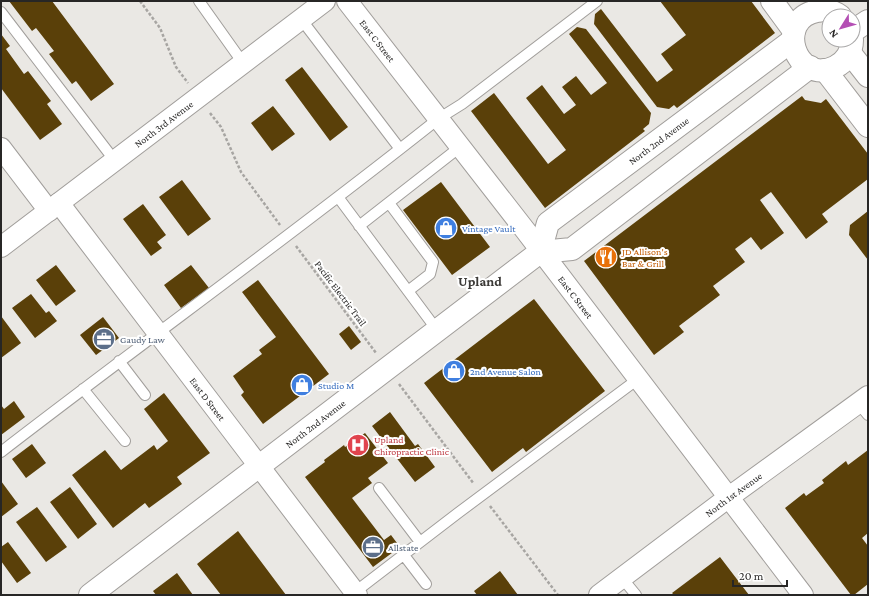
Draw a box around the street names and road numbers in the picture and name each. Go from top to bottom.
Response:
street label: East C Street [357,17,398,65]
street label: North 3rd Avenue [132,98,196,150]
street label: North 2nd Avenue [627,114,692,167]
street label: Pacific Electric Trail [313,259,369,328]
street label: East C Street [556,274,596,321]
street label: East D Street [188,375,228,423]
street label: North 2nd Avenue [283,397,348,450]
street label: North 1st Avenue [703,470,765,519]

